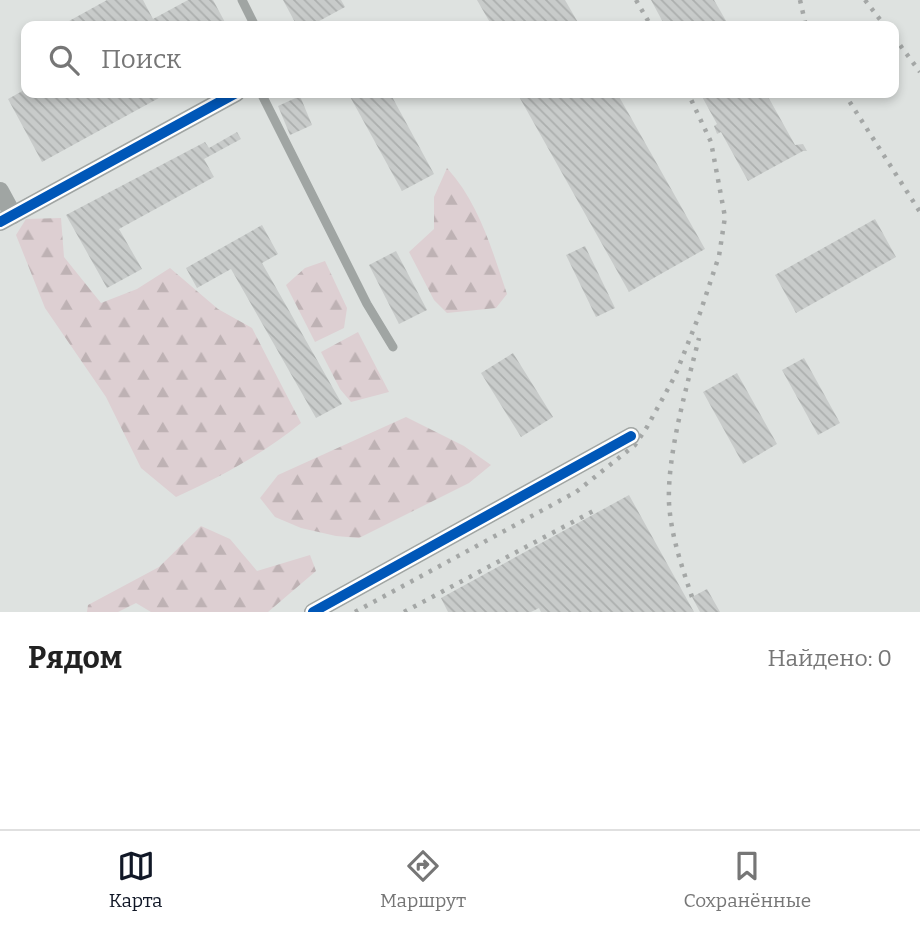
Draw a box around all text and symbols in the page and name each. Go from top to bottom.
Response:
search box [21,21,899,98]
icon: search [45,41,83,79]
text: Поиск [101,44,181,75]
text: Рядом [28,640,122,676]
text: Найдено: 0 [767,644,892,672]
tab: Карта [109,847,162,912]
tab: Маршрут [380,847,466,912]
tab: Сохранённые [684,847,811,912]

